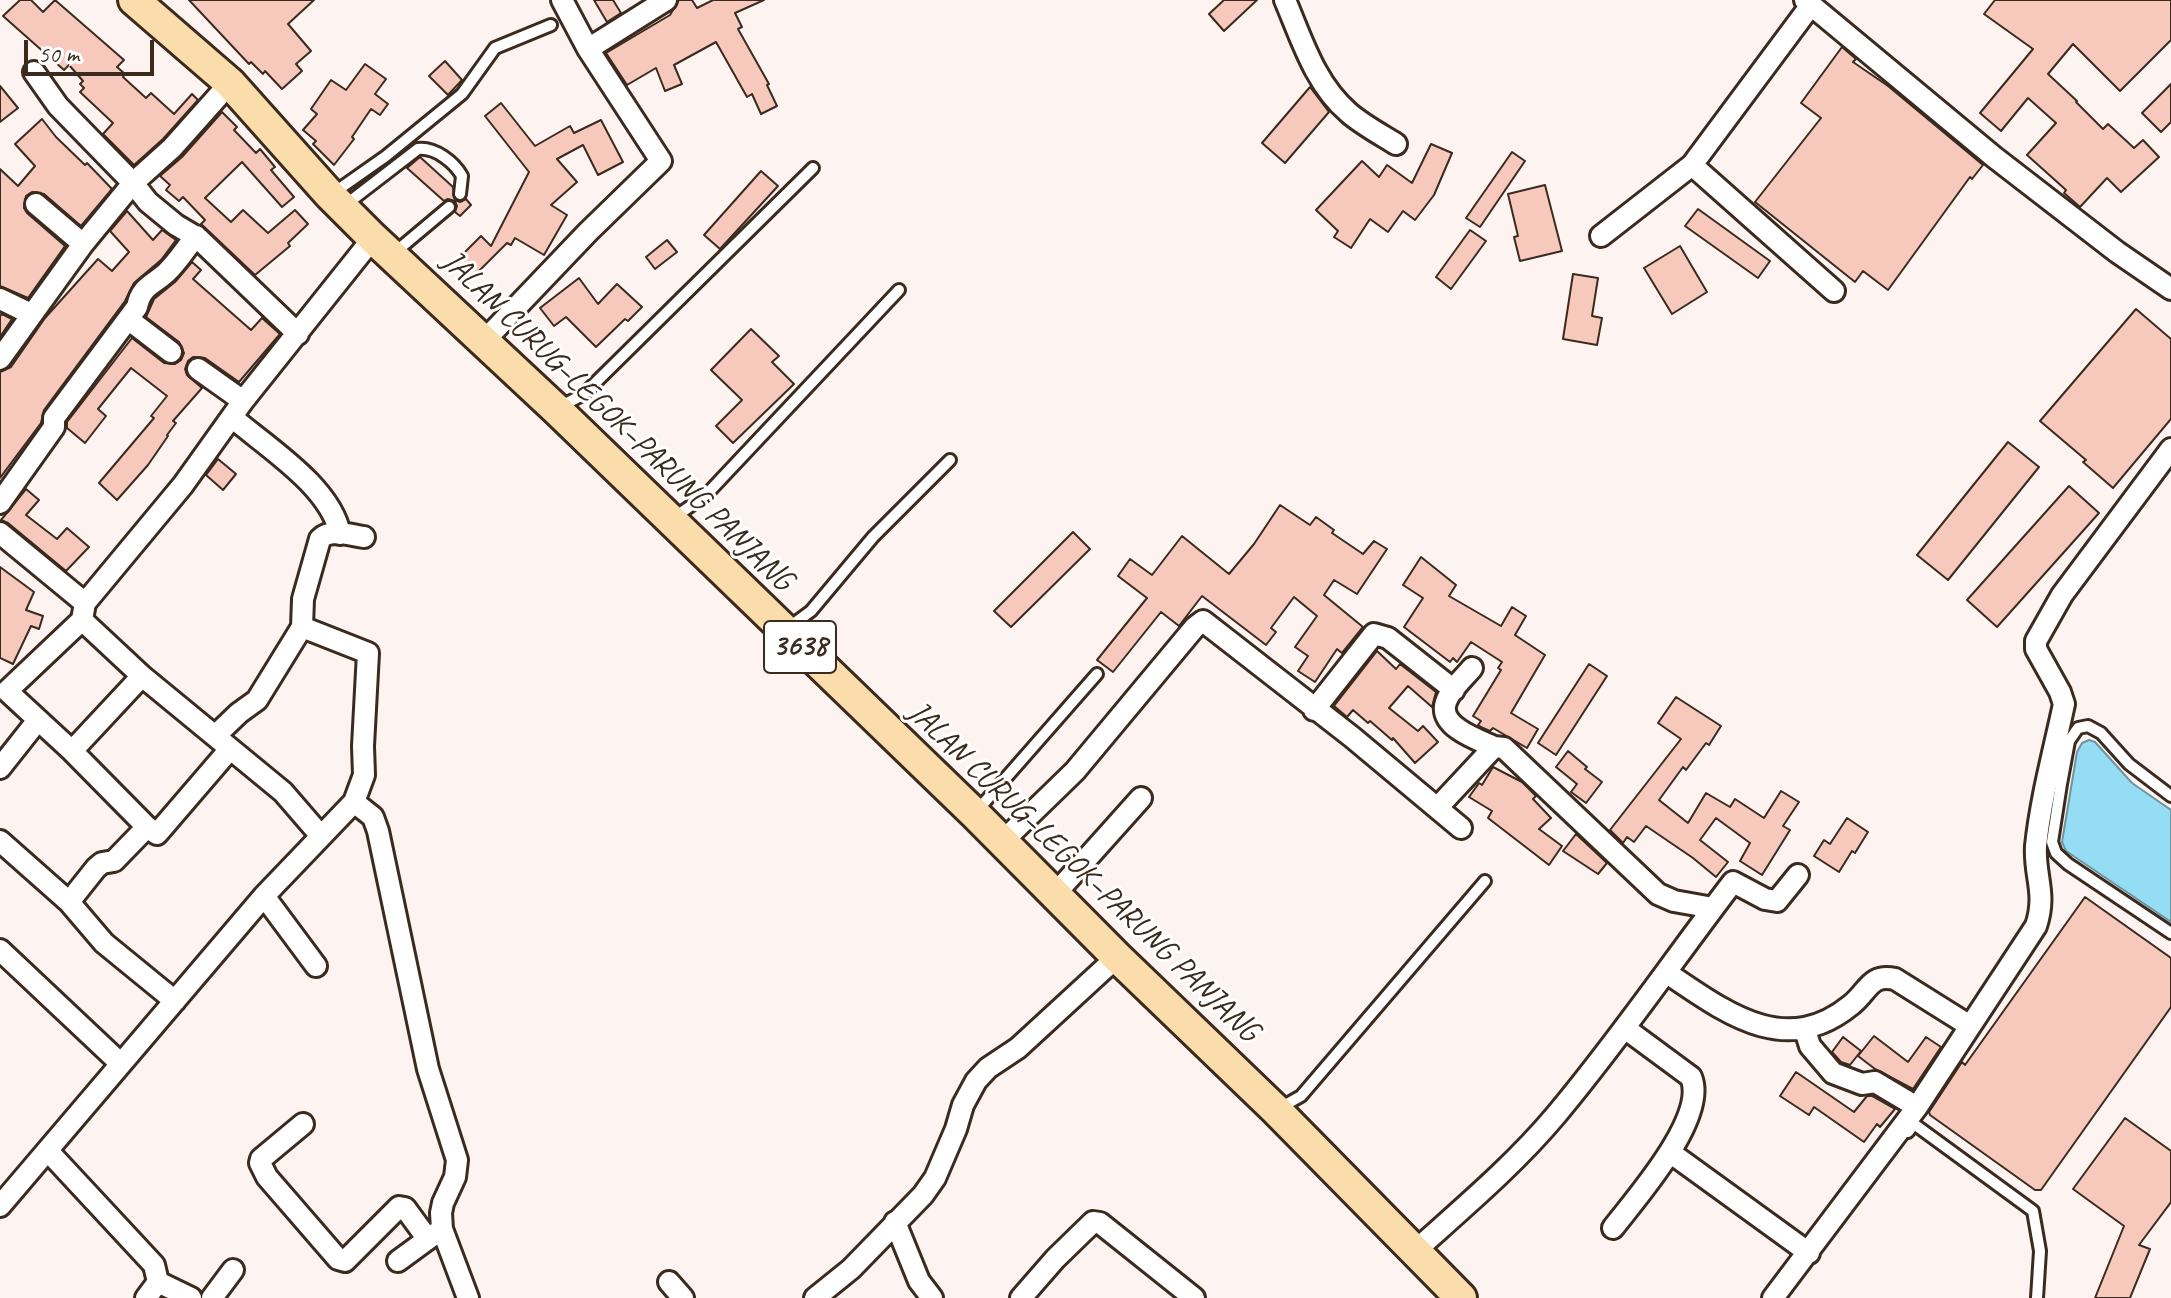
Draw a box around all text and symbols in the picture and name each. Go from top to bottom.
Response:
scale bar [28,24,158,74]
text: 50 m [38,39,79,69]
street label: JALAN CURUG–LEGOK–PARUNG PANJANG [433,243,801,599]
road number: 3638 [764,621,836,673]
street label: JALAN CURUG–LEGOK–PARUNG PANJANG [899,694,1267,1050]

